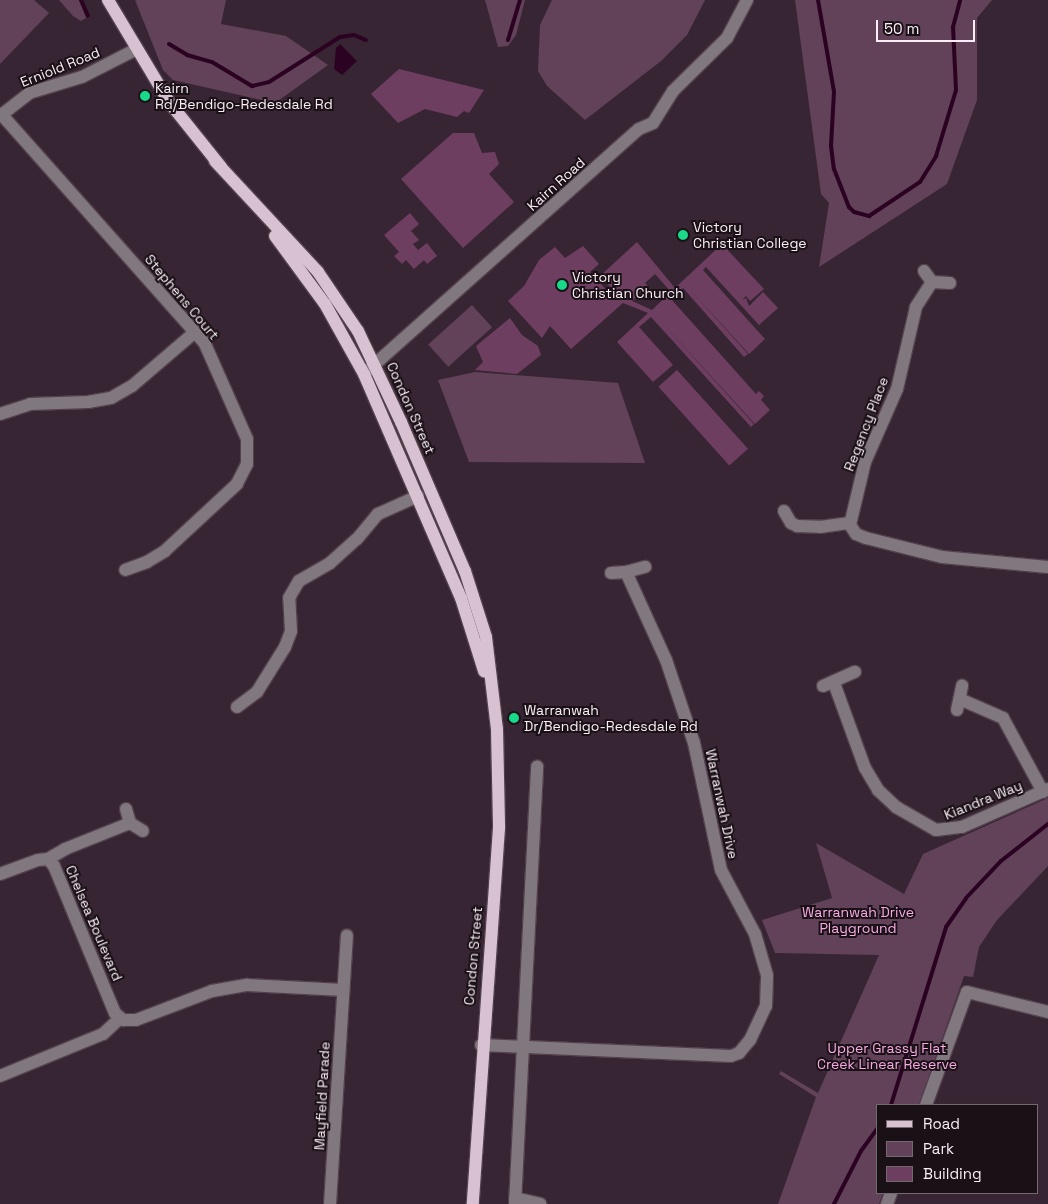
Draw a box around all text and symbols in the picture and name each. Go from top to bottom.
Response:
scale bar [878,10,977,42]
text: 50 m [884,19,919,38]
street label: Erniold Road [18,43,102,91]
place label: Kairn Rd/Bendigo-Redesdale Rd [155,80,333,112]
marker: Kairn Rd/Bendigo-Redesdale Rd [139,90,151,102]
street label: Kairn Road [524,154,588,214]
place label: Victory Christian College [693,219,807,252]
marker: Victory Christian College [677,229,689,241]
street label: Stephens Court [141,251,223,343]
place label: Victory Christian Church [572,269,684,302]
marker: Victory Christian Church [556,279,568,291]
street label: Condon Street [383,359,439,457]
street label: Regency Place [840,374,892,474]
place label: Warranwah Dr/Bendigo-Redesdale Rd [524,702,698,734]
marker: Warranwah Dr/Bendigo-Redesdale Rd [508,712,520,724]
street label: Warranwah Drive [702,748,742,860]
street label: Kiandra Way [941,777,1025,823]
street label: Chelsea Boulevard [62,863,126,983]
park label: Warranwah Drive Playground [802,904,914,936]
street label: Condon Street [460,906,486,1006]
park label: Upper Grassy Flat Creek Linear Reserve [817,1040,957,1072]
street label: Mayfield Parade [311,1041,333,1151]
legend [876,1104,1038,1194]
text: Road [923,1114,960,1133]
text: Park [923,1139,954,1158]
text: Building [923,1164,982,1183]

